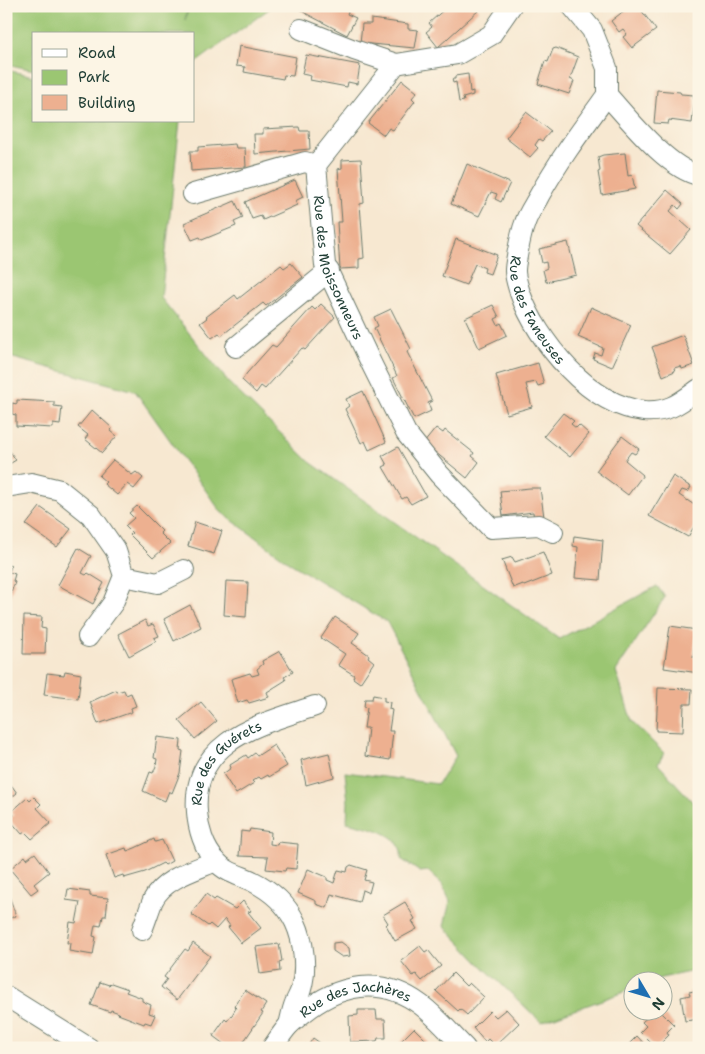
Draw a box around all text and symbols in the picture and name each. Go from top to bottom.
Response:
legend [32,32,195,122]
text: Road [78,43,116,63]
text: Park [78,67,110,87]
text: Building [78,93,135,113]
street label: Rue des Moissonneurs [310,194,368,342]
street label: Rue des Faneuses [506,254,569,368]
street label: Rue des Guérets [188,716,264,806]
north arrow [622,972,672,1022]
street label: Rue des Jachères [296,977,415,1022]
text: N [648,994,669,1014]

